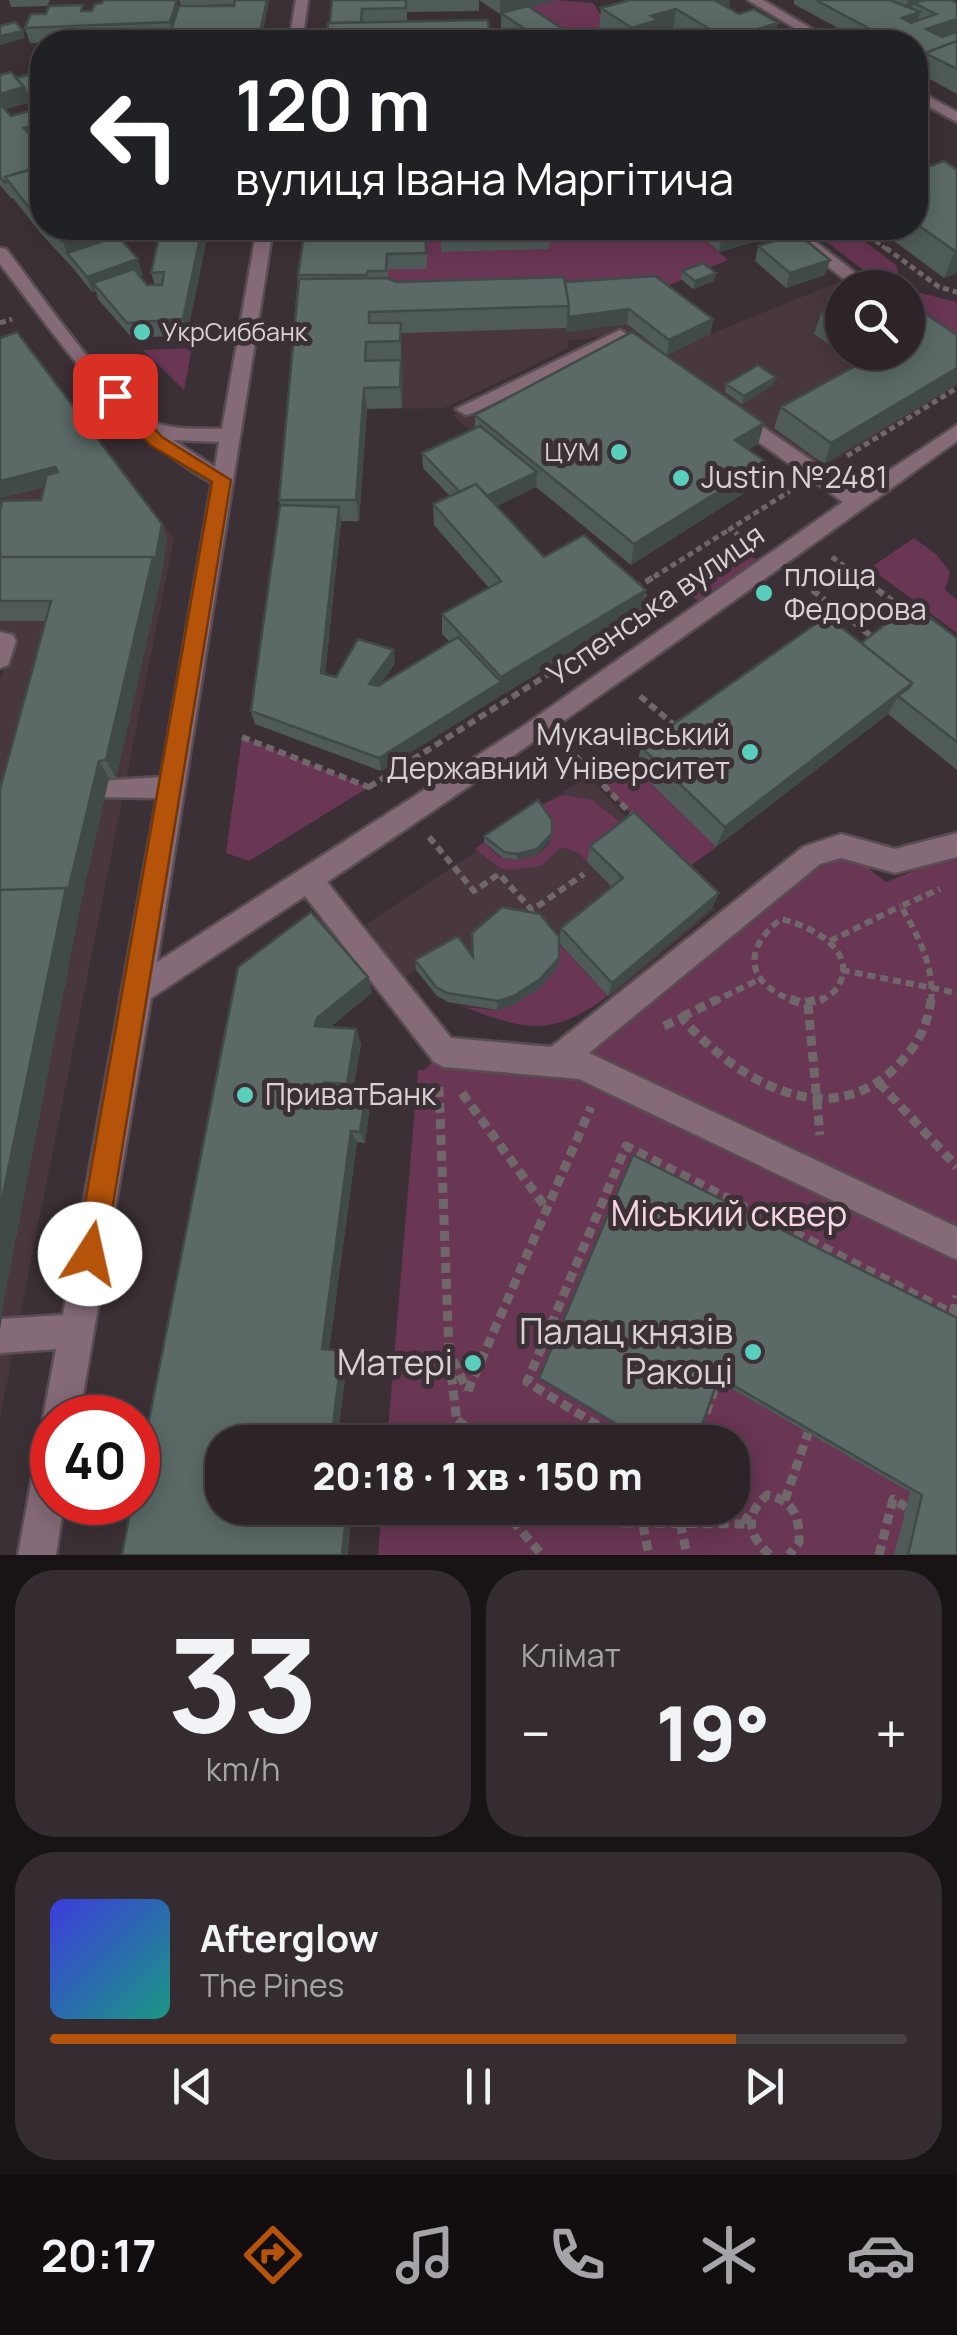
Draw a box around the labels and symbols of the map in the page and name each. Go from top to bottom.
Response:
place label: УкрСиббанк [162,314,308,349]
marker: УкрСиббанк [131,321,153,343]
pin [73,354,158,439]
place label: ЦУМ [544,434,599,469]
marker: ЦУМ [608,441,630,463]
place label: Justin №2481 [701,456,888,497]
marker: Justin №2481 [670,467,692,489]
street label: Успенська вулиця [538,514,772,694]
place label: площа Федорова [784,554,927,629]
marker: площа Федорова [753,582,775,604]
place label: Мукачівський Державний Університет [387,713,730,788]
marker: Мукачівський Державний Університет [739,741,761,763]
place label: ПриватБанк [265,1073,437,1114]
marker: ПриватБанк [234,1084,256,1106]
park label: Міський сквер [611,1189,847,1237]
position arrow [38,1202,142,1306]
place label: Палац князів Ракоці [519,1307,733,1395]
place label: Матері [337,1338,453,1386]
marker: Палац князів Ракоці [742,1341,764,1363]
marker: Матері [462,1352,484,1374]
speed limit sign: 40 [30,1395,160,1525]

